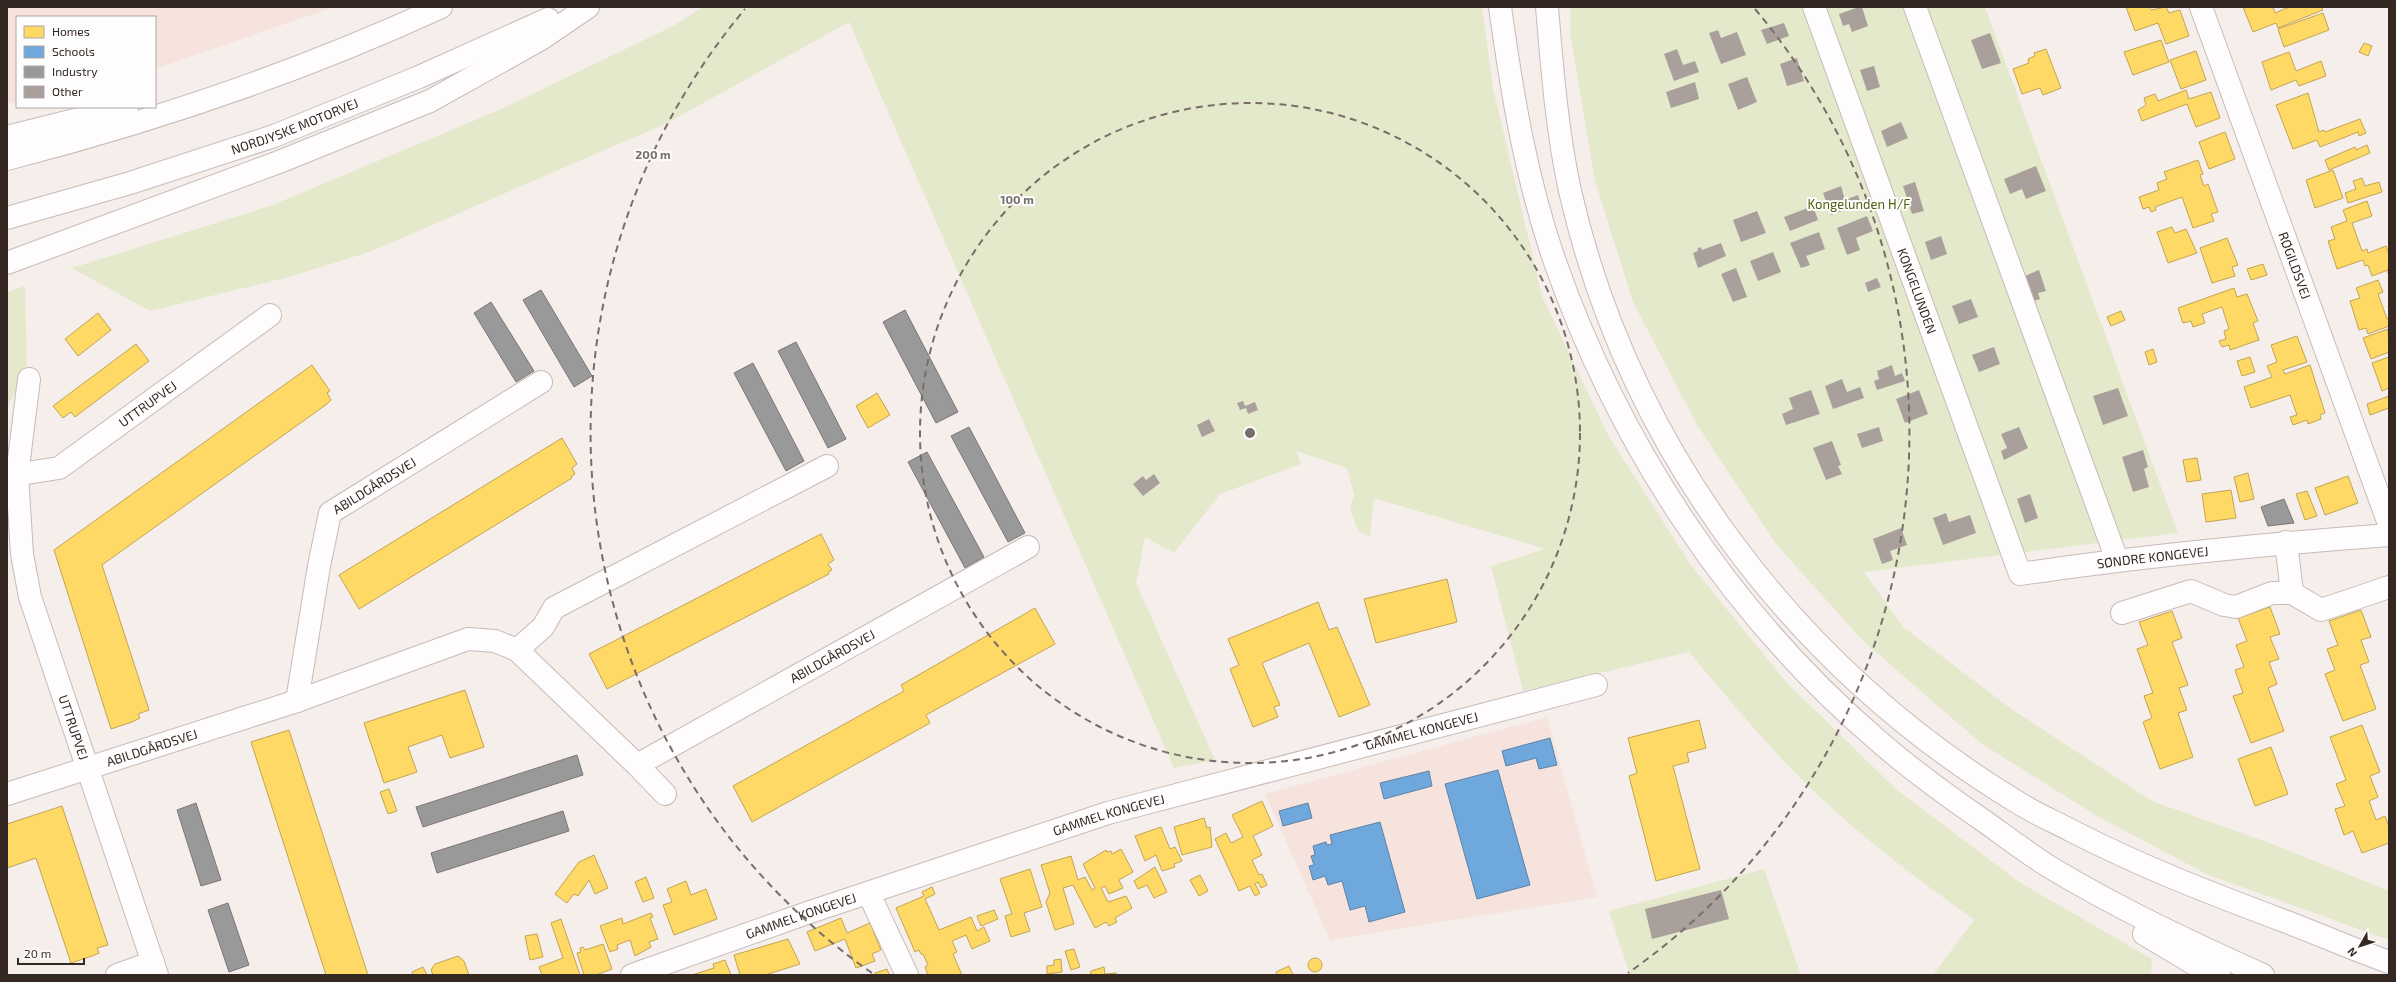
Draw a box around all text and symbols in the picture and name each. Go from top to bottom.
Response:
legend [16,16,156,108]
text: Homes [52,24,90,38]
text: Schools [52,44,95,58]
text: Industry [52,64,98,78]
text: Other [52,84,83,98]
street label: NORDJYSKE MOTORVEJ [229,95,360,157]
text: 200 m [635,147,671,161]
text: 100 m [1000,192,1034,206]
park label: Kongelunden H/F [1808,196,1910,212]
street label: RØGILDSVEJ [2275,230,2315,301]
street label: KONGELUNDEN [1894,246,1940,336]
street label: UTTRUPVEJ [115,377,180,430]
centre of rings [1243,426,1257,440]
street label: ABILDGÅRDSVEJ [330,454,419,517]
street label: SØNDRE KONGEVEJ [2096,543,2209,571]
street label: ABILDGÅRDSVEJ [787,626,877,686]
street label: UTTRUPVEJ [55,693,92,762]
street label: GAMMEL KONGEVEJ [1363,708,1480,753]
street label: ABILDGÅRDSVEJ [104,725,199,770]
street label: GAMMEL KONGEVEJ [1051,791,1166,839]
street label: GAMMEL KONGEVEJ [743,889,858,942]
north arrow [2340,926,2380,966]
scale bar [18,940,84,966]
text: N [2344,945,2359,960]
text: 20 m [24,946,51,960]

